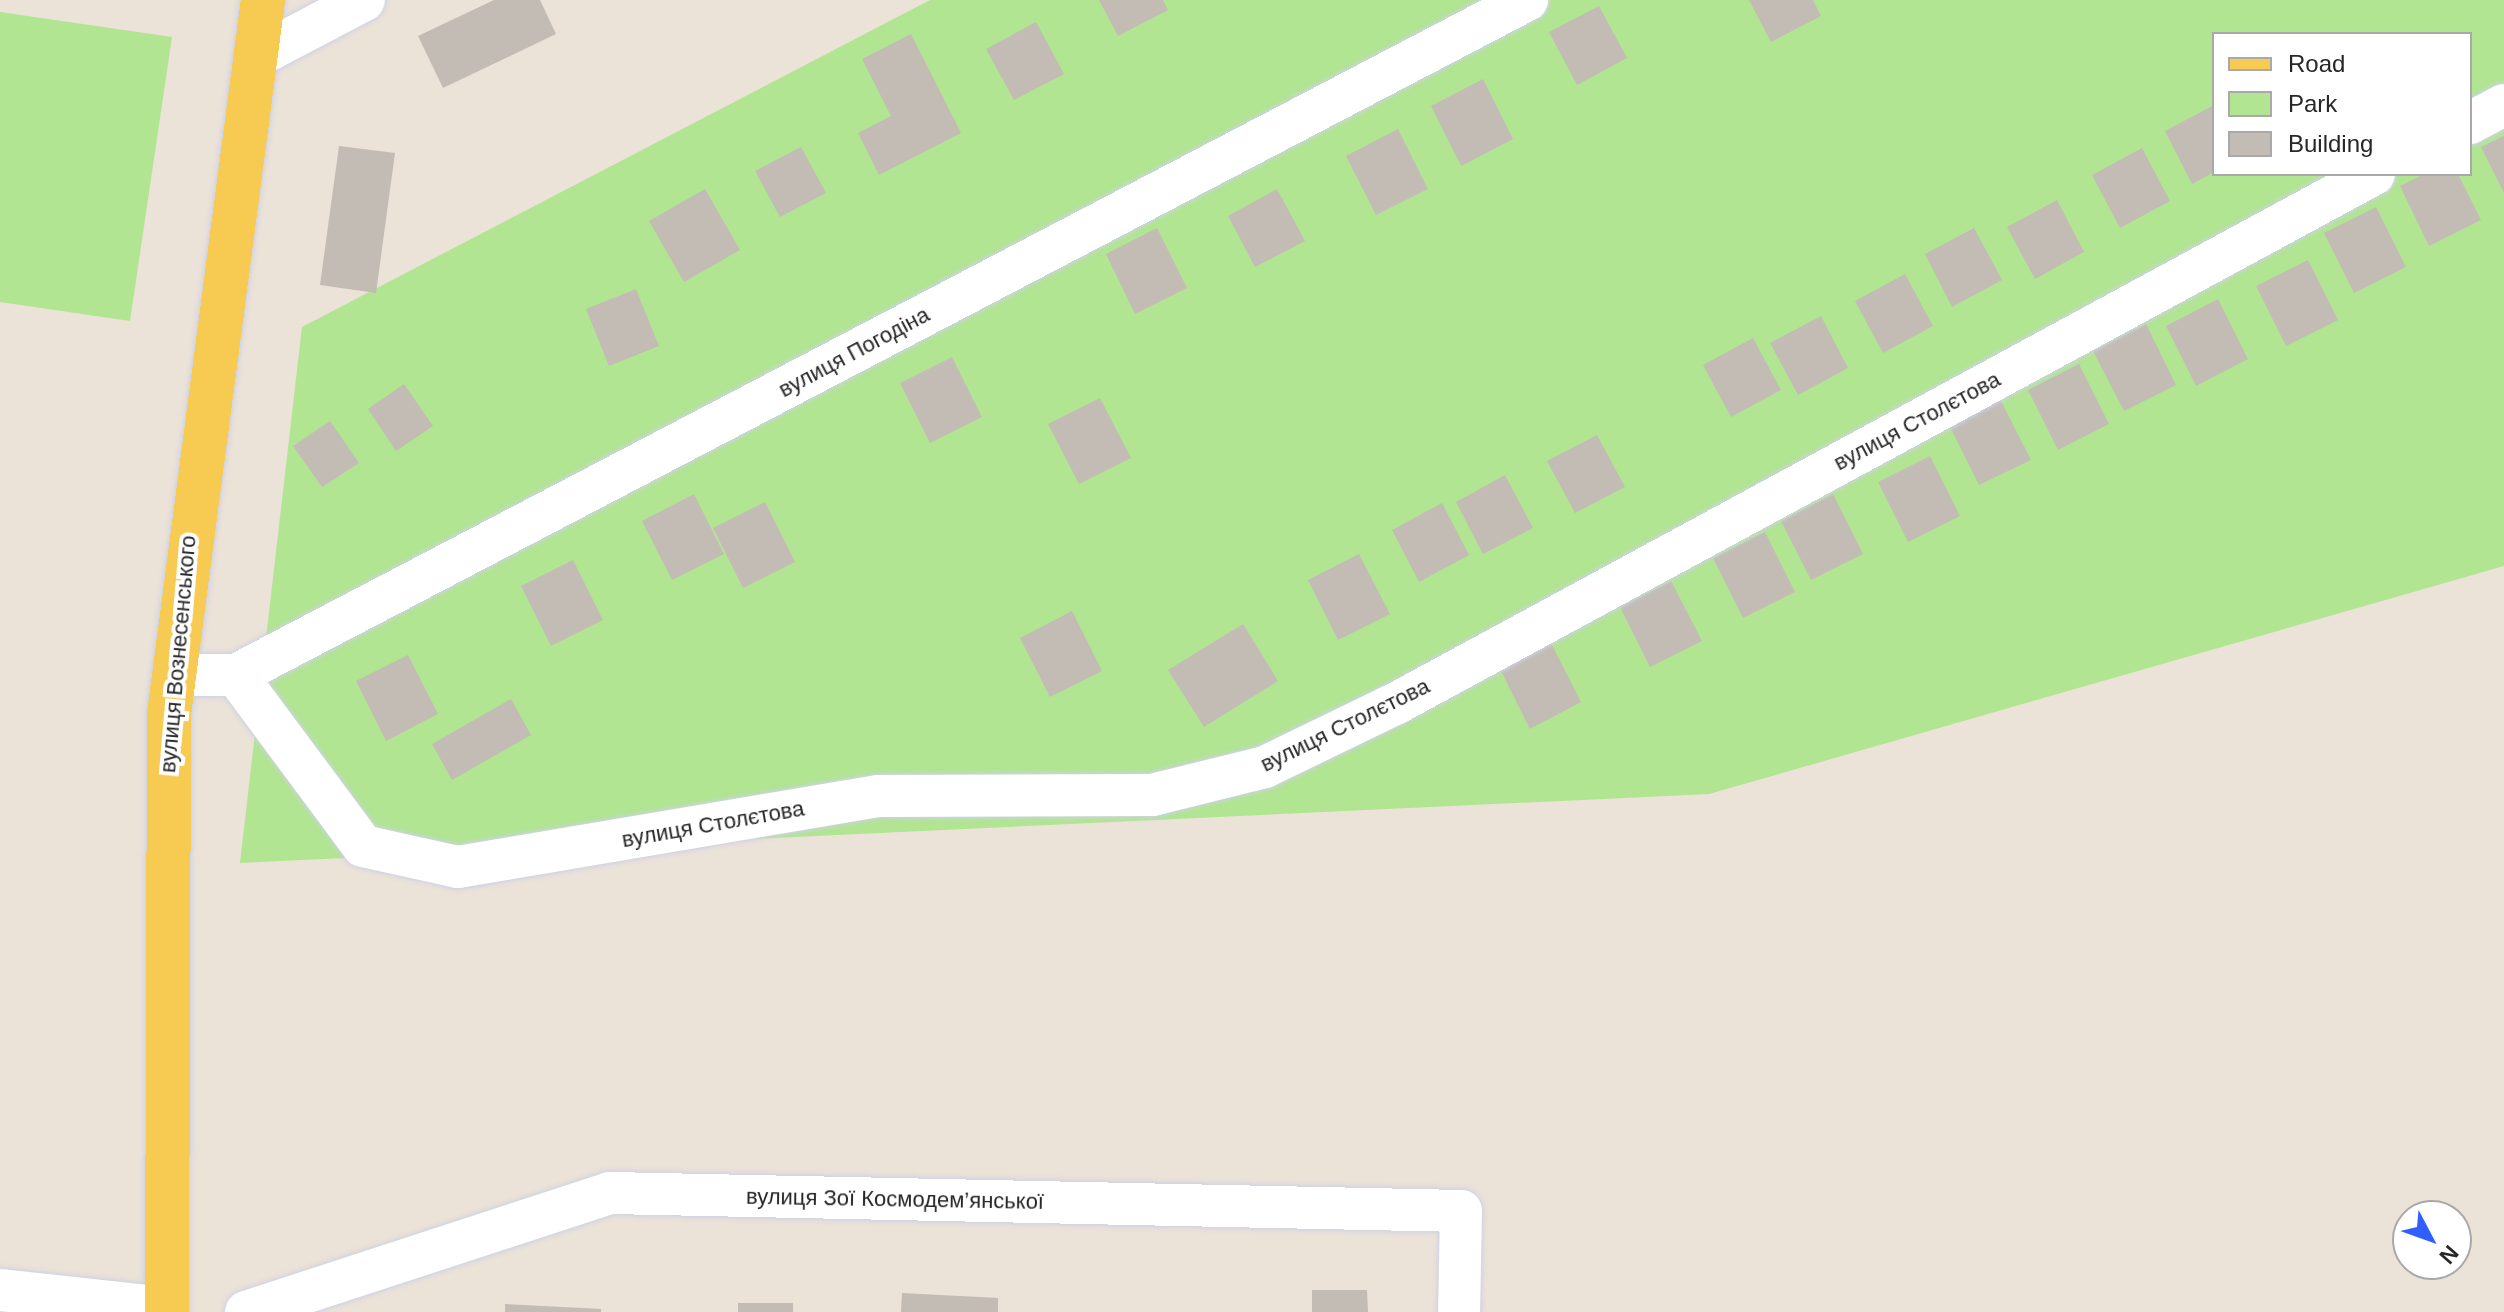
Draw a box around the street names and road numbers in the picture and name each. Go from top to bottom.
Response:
street label: вулиця Погодіна [774,301,934,403]
street label: вулиця Столєтова [1829,366,2005,476]
street label: вулиця Вознесенського [154,534,202,774]
street label: вулиця Столєтова [1256,673,1434,777]
street label: вулиця Столєтова [620,795,806,853]
street label: вулиця Зої Космодем’янської [746,1183,1044,1215]

